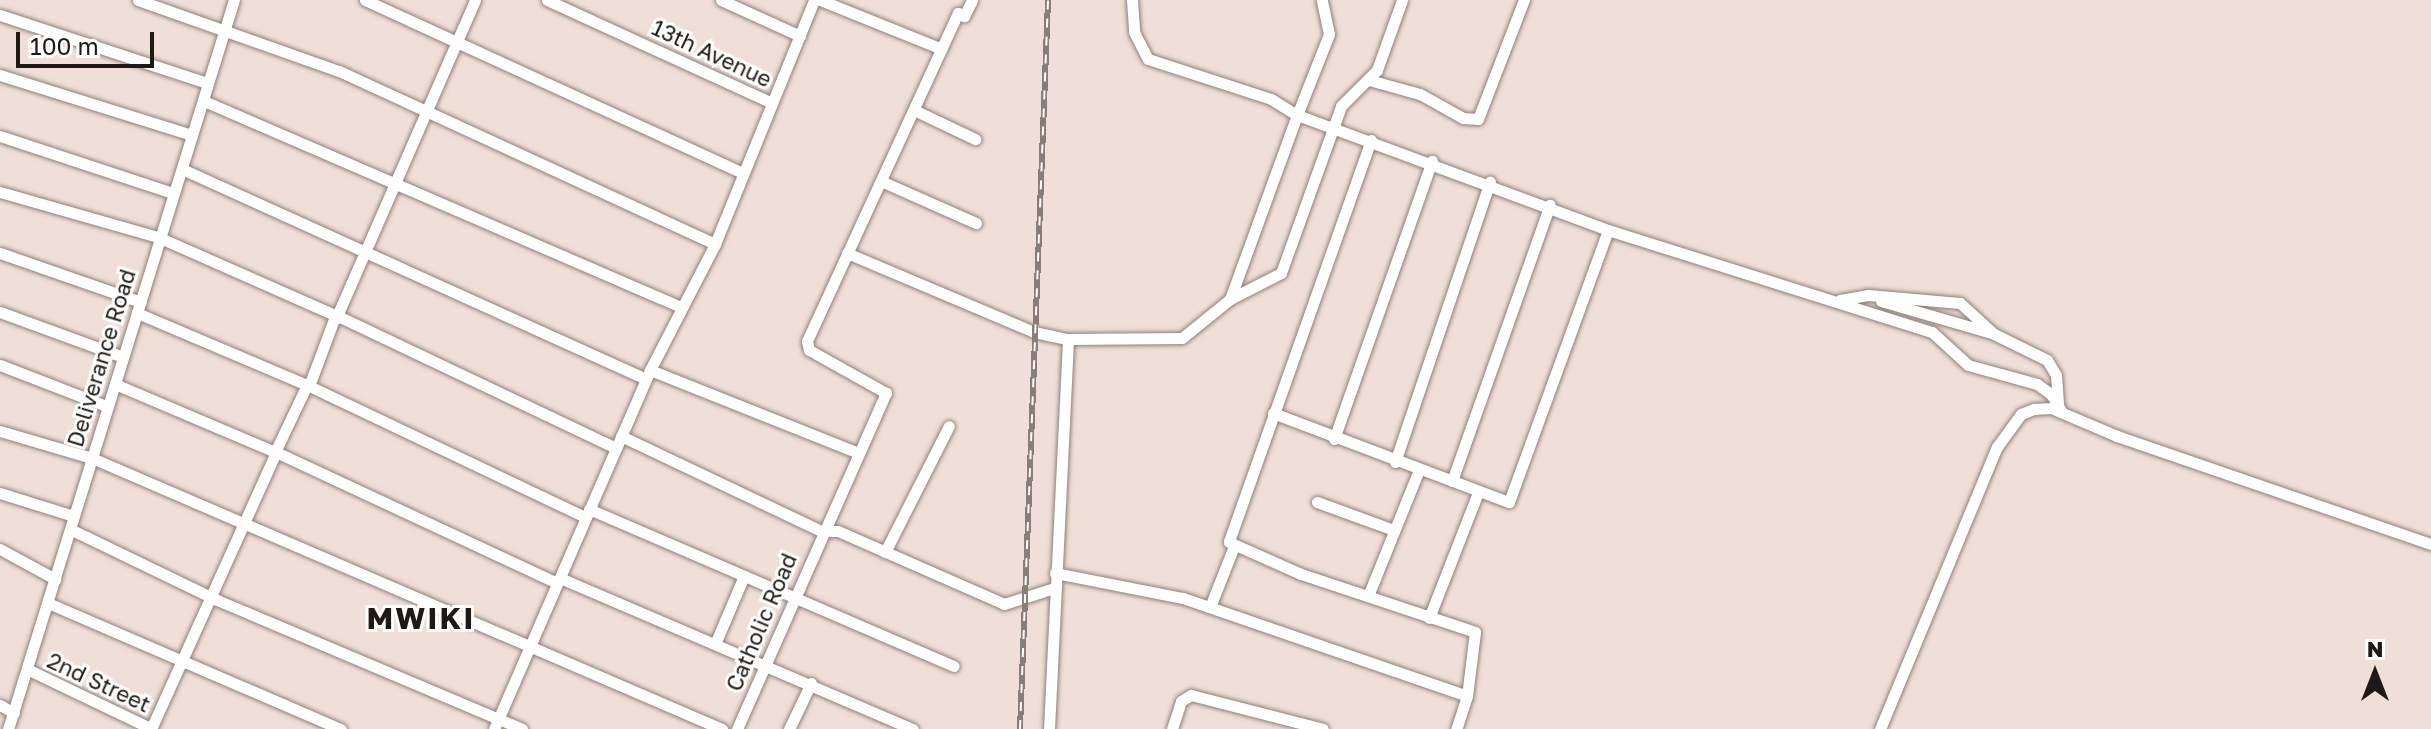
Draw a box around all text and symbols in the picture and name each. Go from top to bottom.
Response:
street label: 13th Avenue [648,14,776,92]
scale bar [20,16,158,66]
text: 100 m [30,31,99,60]
street label: Deliverance Road [61,266,141,450]
street label: Catholic Road [720,549,802,695]
district label: MWIKI [367,600,475,636]
north arrow [2335,633,2415,713]
text: N [2367,635,2383,662]
street label: 2nd Street [43,647,155,717]

